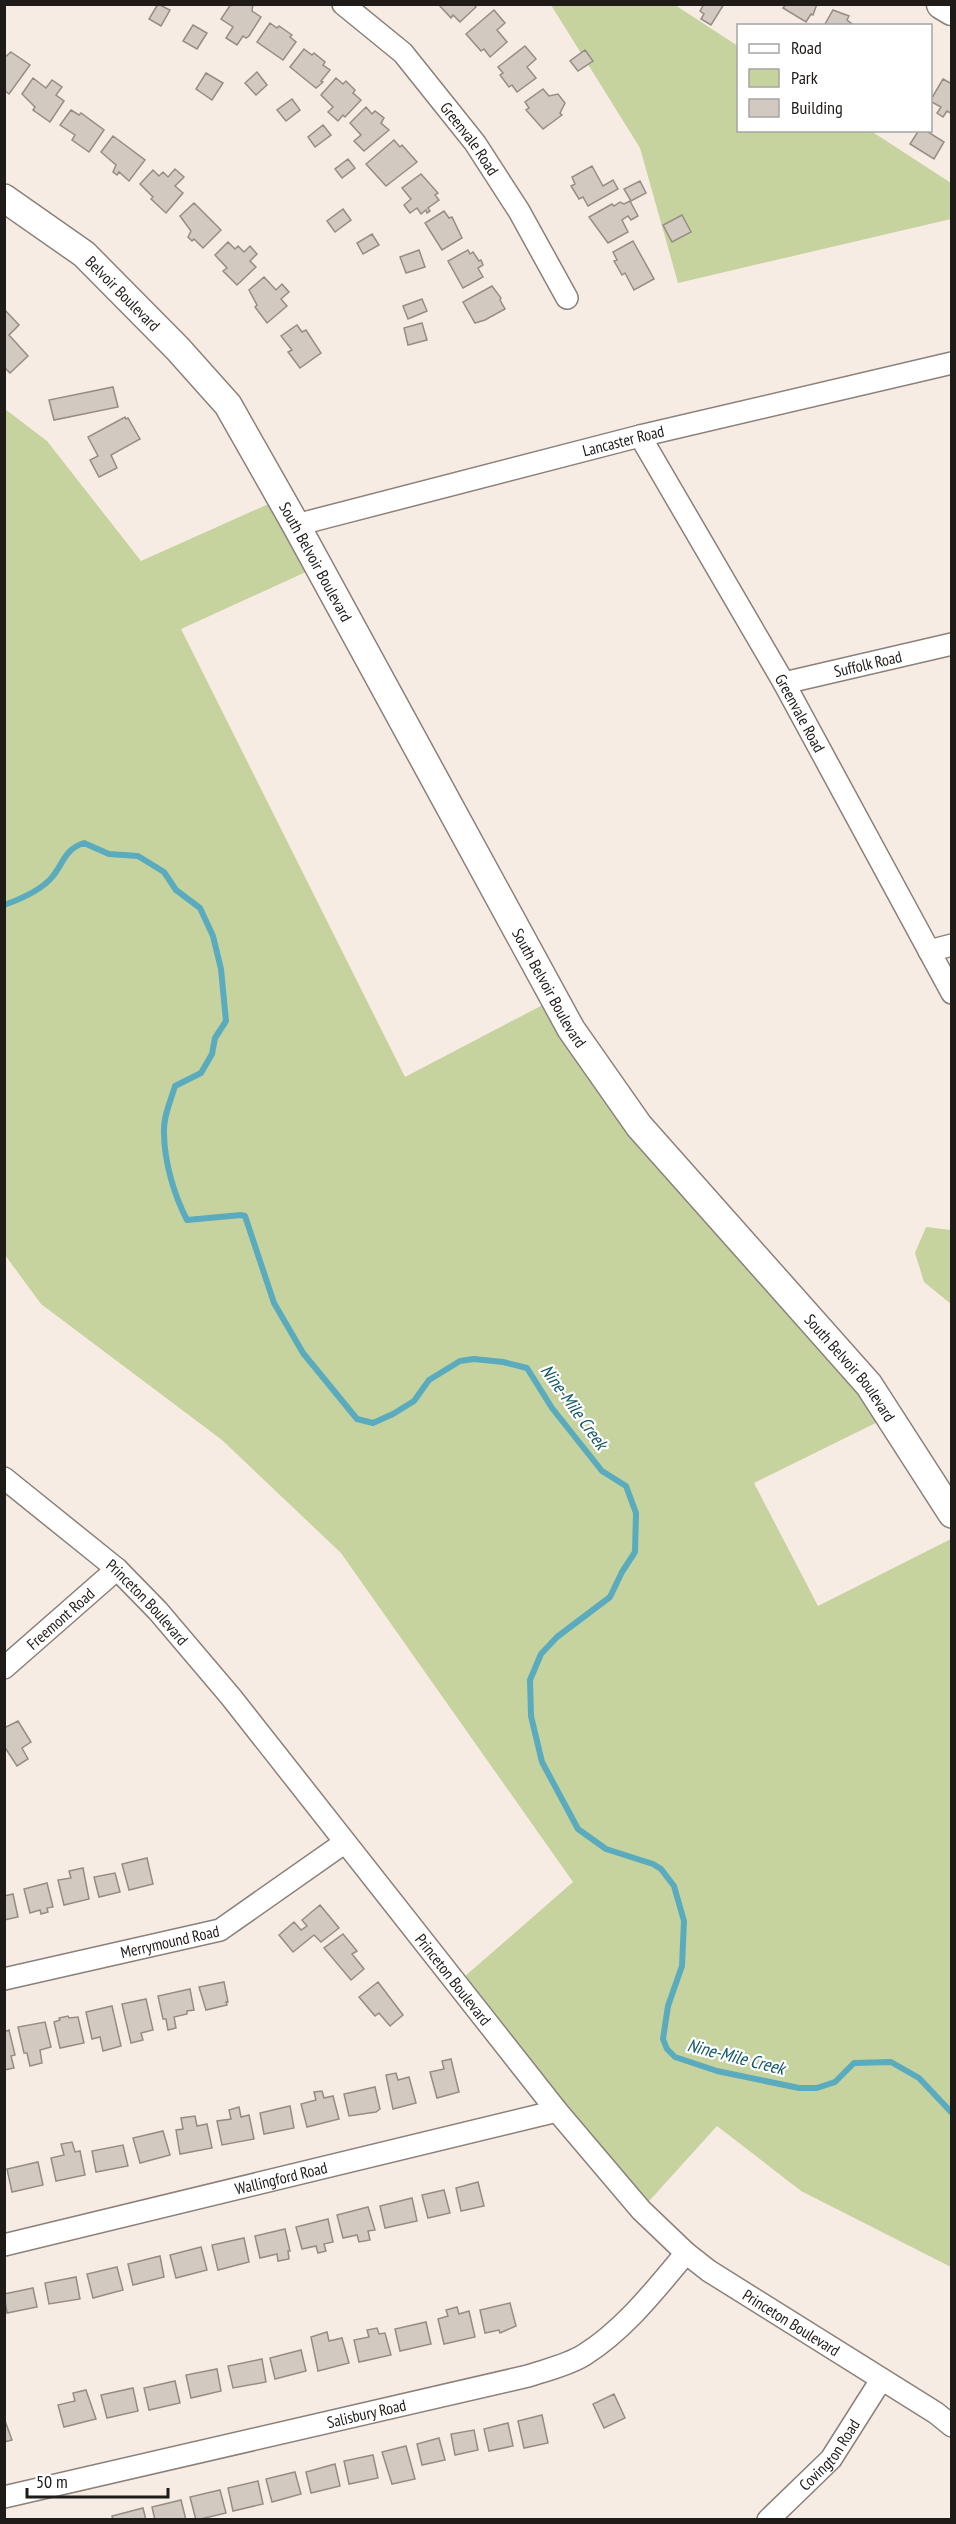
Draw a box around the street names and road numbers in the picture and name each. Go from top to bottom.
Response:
street label: Greenvale Road [436,98,503,179]
street label: Belvoir Boulevard [81,252,164,335]
street label: Lancaster Road [580,421,666,460]
street label: South Belvoir Boulevard [275,498,357,625]
street label: Suffolk Road [832,646,904,681]
street label: Greenvale Road [771,670,830,756]
street label: South Belvoir Boulevard [508,925,591,1051]
street label: South Belvoir Boulevard [800,1310,900,1425]
street label: Princeton Boulevard [103,1555,193,1649]
street label: Freemont Road [22,1583,98,1654]
street label: Merrymound Road [119,1920,221,1962]
street label: Princeton Boulevard [411,1930,496,2029]
street label: Wallingford Road [233,2157,329,2199]
street label: Princeton Boulevard [739,2285,844,2360]
street label: Salisbury Road [325,2394,408,2432]
street label: Covington Road [795,2415,864,2495]

